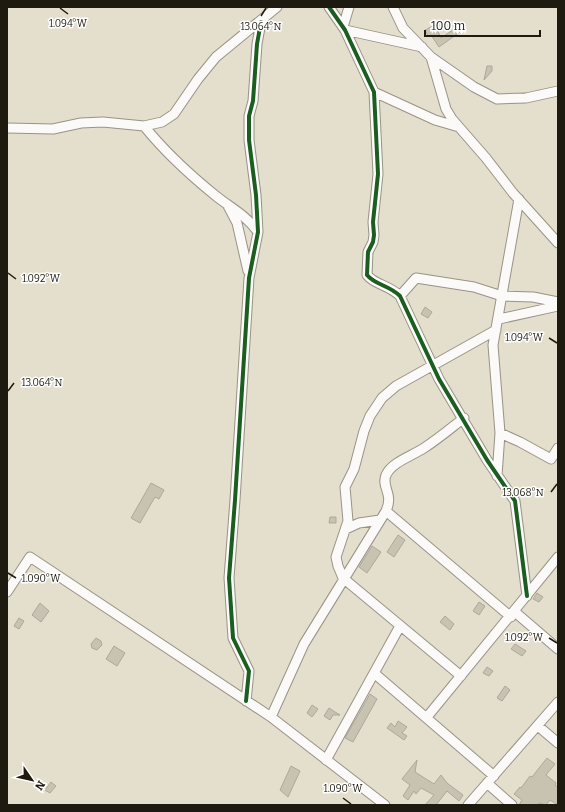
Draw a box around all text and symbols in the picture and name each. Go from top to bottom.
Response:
scale bar [425,12,540,38]
text: 1.094°W [49,18,88,30]
text: 100 m [431,19,466,33]
text: 13.064°N [241,21,282,33]
text: 1.092°W [22,273,61,285]
text: 1.094°W [505,332,544,344]
text: 13.064°N [22,377,63,389]
text: 13.068°N [502,487,544,499]
text: 1.090°W [22,573,61,585]
text: 1.092°W [505,632,544,644]
north arrow [12,760,52,800]
text: N [32,778,48,793]
text: 1.090°W [324,783,363,795]

